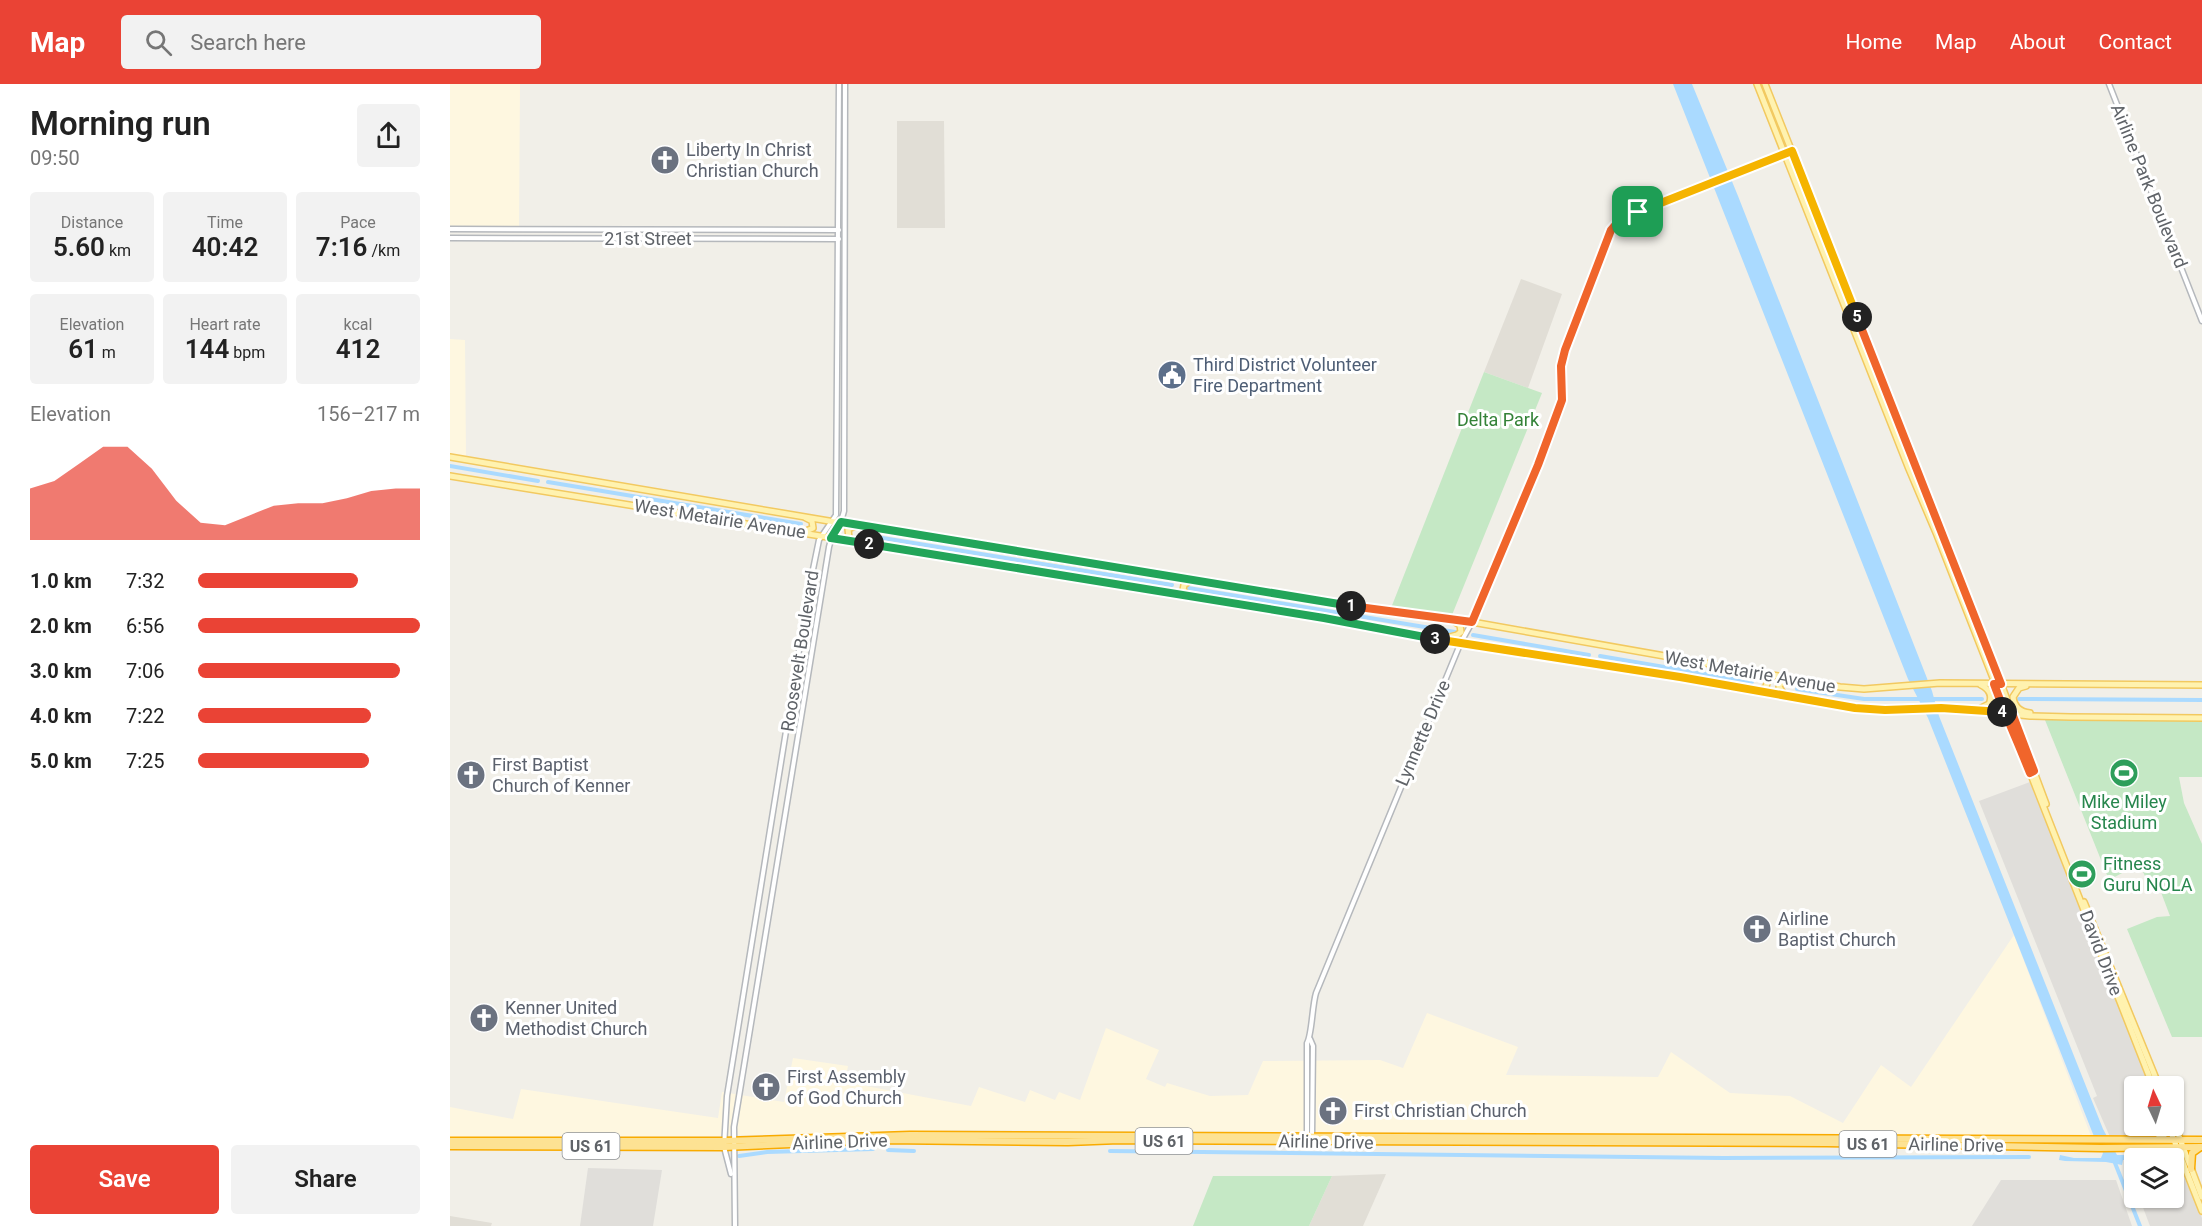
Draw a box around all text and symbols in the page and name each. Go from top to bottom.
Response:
search box [121,15,541,69]
text: Map [30,26,85,59]
icon: search [142,26,175,59]
text: Search here [190,30,306,55]
text: Home [1846,30,1902,54]
text: Map [1935,30,1977,54]
text: About [2010,30,2066,54]
text: Contact [2099,30,2172,54]
street label: Airline Park Boulevard [2107,101,2192,271]
text: Morning run [30,104,211,143]
button: share [357,104,420,167]
place label: Liberty In Christ Christian Church [686,139,819,181]
church icon: Liberty In Christ Christian Church [649,144,681,176]
text: 09:50 [30,146,80,170]
pin [1612,186,1663,237]
icon: arrive [1621,195,1654,228]
text: Distance [61,213,123,232]
text: Time [207,213,243,232]
text: Pace [340,213,376,232]
street label: 21st Street [604,228,692,249]
text: 5.60 [53,232,105,262]
text: 40:42 [192,232,258,262]
text: 7:16 [316,232,367,262]
text: km [105,241,131,260]
text: /km [367,241,400,260]
pin: 5 [1842,302,1872,332]
text: 5 [1852,307,1862,326]
text: Elevation [60,315,124,334]
text: Heart rate [189,315,261,334]
text: kcal [344,315,372,334]
text: 61 [68,334,98,364]
text: 144 [185,334,229,364]
text: 412 [336,334,380,364]
text: m [98,343,116,362]
text: bpm [229,343,265,362]
place label: Third District Volunteer Fire Department [1193,354,1377,396]
public building icon: Third District Volunteer Fire Department [1156,359,1188,391]
text: Elevation [30,402,111,426]
text: 156–217 m [317,402,420,426]
park label: Delta Park [1457,409,1540,430]
street label: West Metairie Avenue [633,495,807,542]
pin: 2 [854,529,884,559]
text: 2 [864,534,874,553]
text: 1.0 km [30,569,92,593]
text: 7:32 [126,569,165,593]
street label: Roosevelt Boulevard [776,569,823,733]
pin: 1 [1336,591,1366,621]
text: 1 [1346,596,1356,615]
text: 2.0 km [30,614,92,638]
text: 6:56 [126,614,165,638]
pin: 3 [1420,624,1450,654]
text: 3 [1430,629,1440,648]
street label: West Metairie Avenue [1663,646,1837,697]
text: 3.0 km [30,659,92,683]
text: 7:06 [126,659,165,683]
street label: Lynnette Drive [1391,677,1454,789]
pin: 4 [1987,697,2017,727]
text: 4 [1997,702,2007,721]
text: 4.0 km [30,704,92,728]
text: 7:22 [126,704,165,728]
text: 5.0 km [30,749,92,773]
text: 7:25 [126,749,165,773]
place label: First Baptist Church of Kenner [492,754,630,796]
sports icon: Mike Miley Stadium [2108,757,2140,789]
church icon: First Baptist Church of Kenner [455,759,487,791]
place label: Mike Miley Stadium [2081,791,2167,833]
place label: Fitness Guru NOLA [2103,853,2193,895]
sports icon: Fitness Guru NOLA [2066,858,2098,890]
street label: David Drive [2076,907,2127,998]
place label: Airline Baptist Church [1778,908,1896,950]
church icon: Airline Baptist Church [1741,913,1773,945]
place label: Kenner United Methodist Church [505,997,647,1039]
church icon: Kenner United Methodist Church [468,1002,500,1034]
place label: First Assembly of God Church [787,1066,906,1108]
church icon: First Assembly of God Church [750,1071,782,1103]
north arrow [2124,1076,2184,1136]
map controls [2124,1076,2184,1208]
church icon: First Christian Church [1317,1095,1349,1127]
place label: First Christian Church [1354,1100,1527,1121]
road number: US 61 [1136,1128,1192,1154]
street label: Airline Drive [792,1129,888,1154]
street label: Airline Drive [1278,1130,1374,1153]
road number: US 61 [1840,1131,1896,1157]
road number: US 61 [562,1133,620,1159]
street label: Airline Drive [1908,1133,2004,1156]
button: Save [30,1145,219,1214]
button: Share [231,1145,420,1214]
button: layers [2124,1148,2184,1208]

